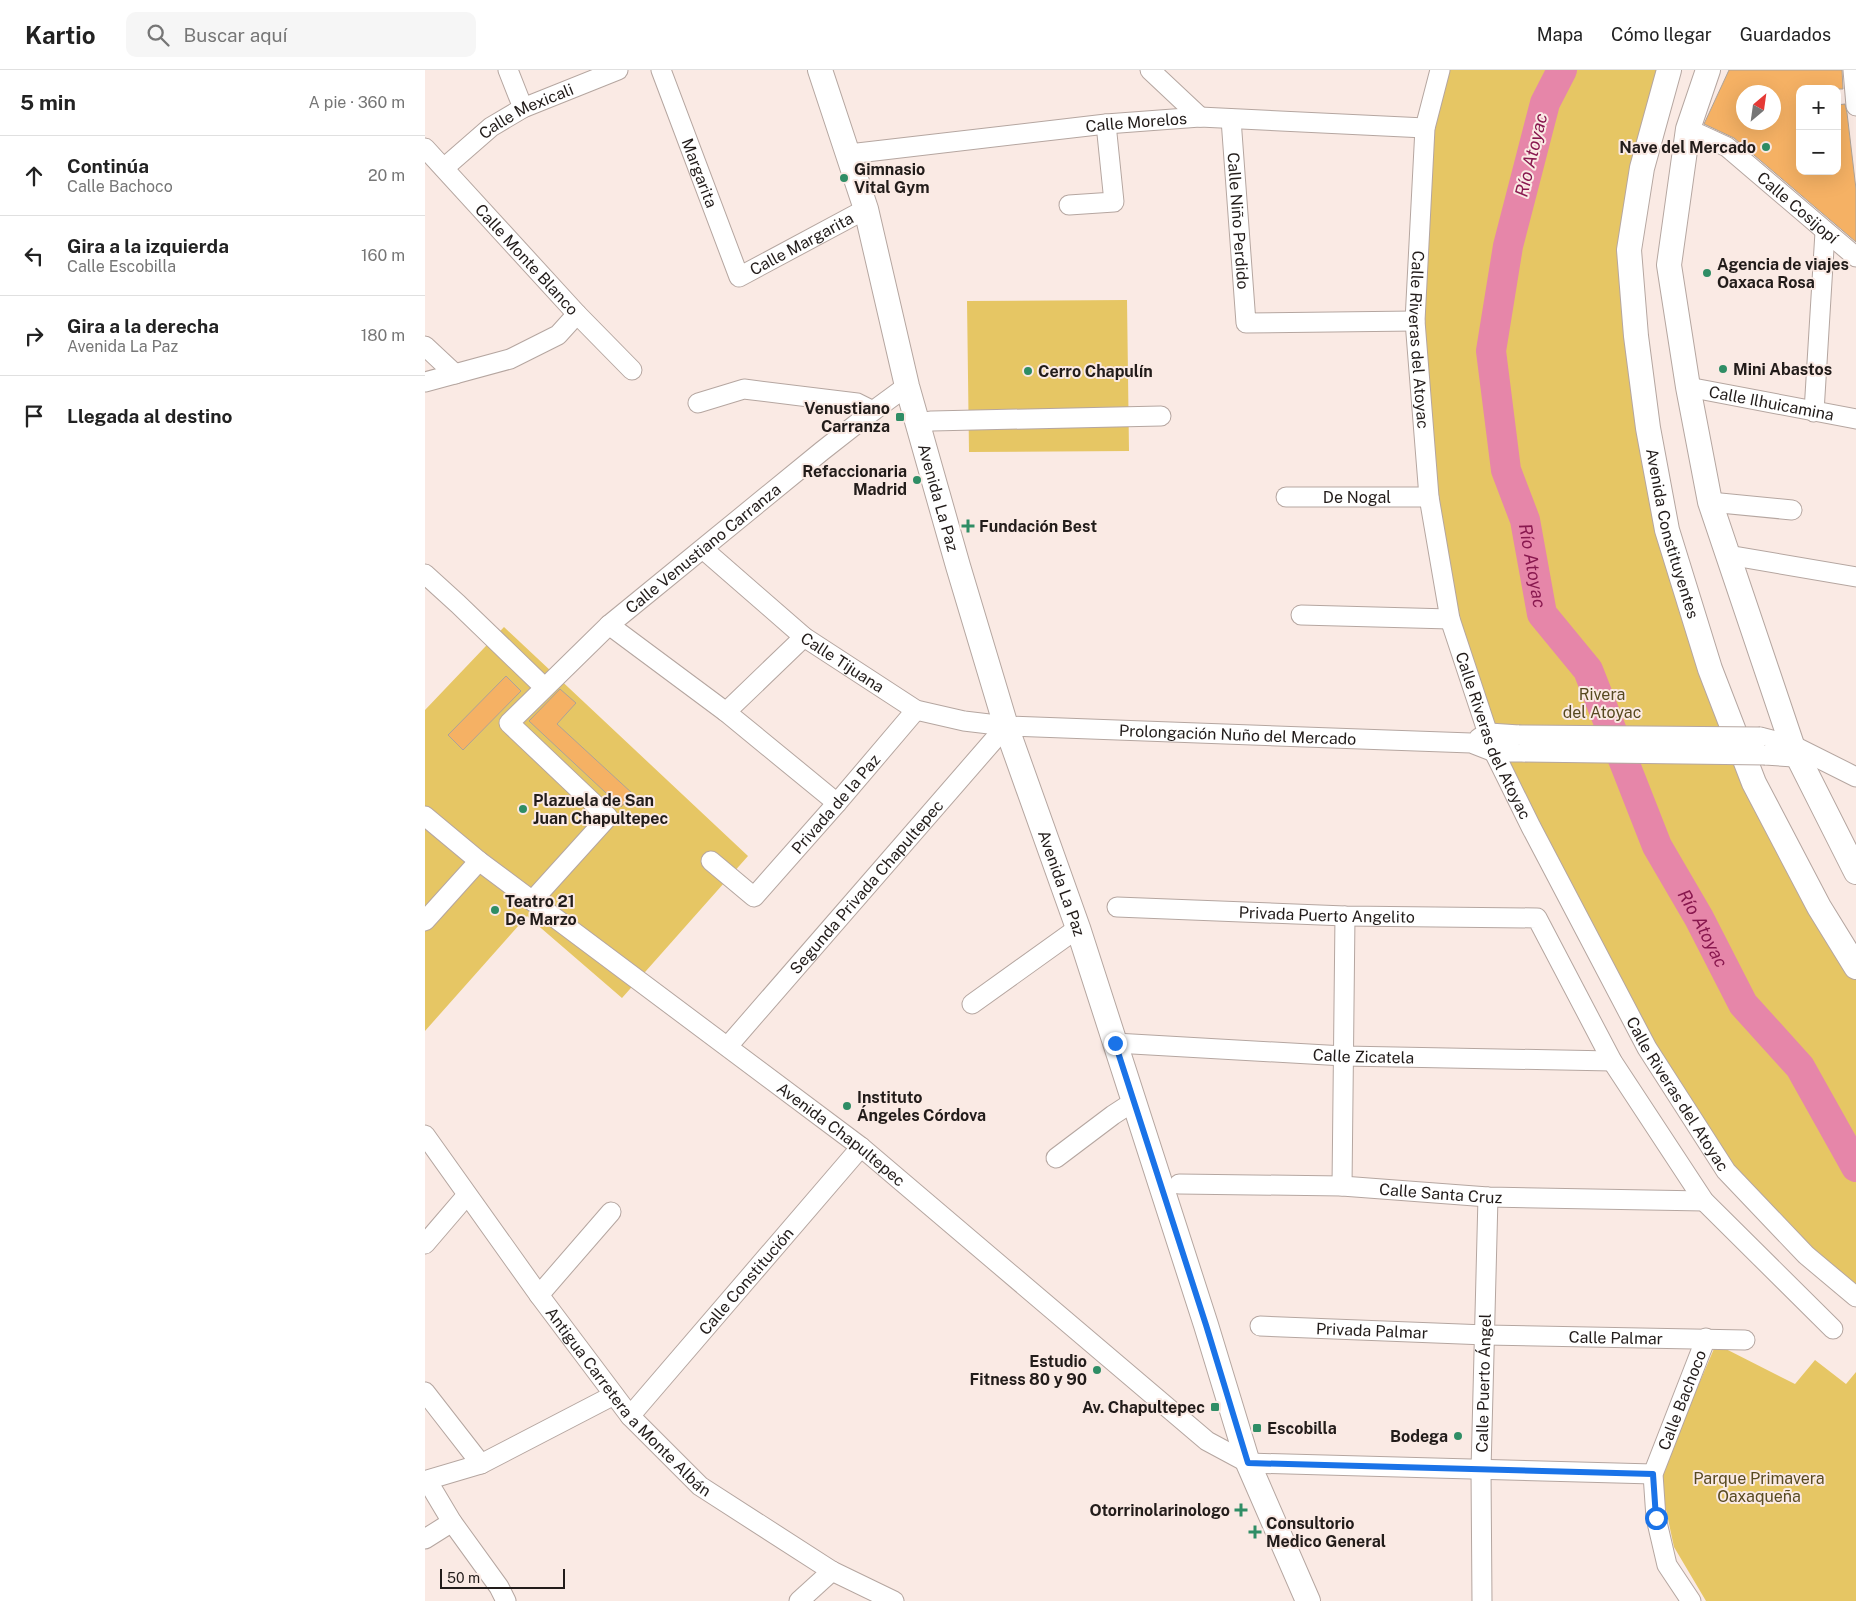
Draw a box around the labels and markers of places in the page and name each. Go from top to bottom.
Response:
place label: Nave del Mercado [1619,138,1756,157]
marker: Nave del Mercado [1760,141,1772,153]
place label: Gimnasio Vital Gym [854,160,930,197]
marker: Gimnasio Vital Gym [838,172,850,184]
place label: Agencia de viajes Oaxaca Rosa [1717,255,1849,292]
marker: Agencia de viajes Oaxaca Rosa [1701,267,1713,279]
place label: Mini Abastos [1733,360,1832,379]
place label: Cerro Chapulín [1038,362,1153,381]
marker: Mini Abastos [1717,363,1729,375]
marker: Cerro Chapulín [1022,365,1034,377]
place label: Venustiano Carranza [804,399,890,436]
marker: Venustiano Carranza [894,411,906,423]
place label: Refaccionaria Madrid [802,462,907,499]
marker: Refaccionaria Madrid [911,474,923,486]
place label: Fundación Best [979,517,1097,536]
marker: Fundación Best [961,519,975,533]
place label: Plazuela de San Juan Chapultepec [533,791,669,828]
marker: Plazuela de San Juan Chapultepec [517,803,529,815]
place label: Teatro 21 De Marzo [505,892,577,929]
marker: Teatro 21 De Marzo [489,904,501,916]
place label: Instituto Ángeles Córdova [857,1088,986,1125]
marker: Instituto Ángeles Córdova [841,1100,853,1112]
place label: Estudio Fitness 80 y 90 [969,1352,1087,1389]
marker: Estudio Fitness 80 y 90 [1091,1364,1103,1376]
place label: Av. Chapultepec [1082,1398,1205,1417]
marker: Av. Chapultepec [1209,1401,1221,1413]
place label: Escobilla [1267,1419,1337,1438]
marker: Escobilla [1251,1422,1263,1434]
place label: Bodega [1390,1427,1448,1446]
marker: Bodega [1452,1430,1464,1442]
place label: Otorrinolarinologo [1089,1501,1230,1520]
marker: Otorrinolarinologo [1234,1503,1248,1517]
place label: Consultorio Medico General [1266,1514,1386,1551]
marker: Consultorio Medico General [1248,1525,1262,1539]

